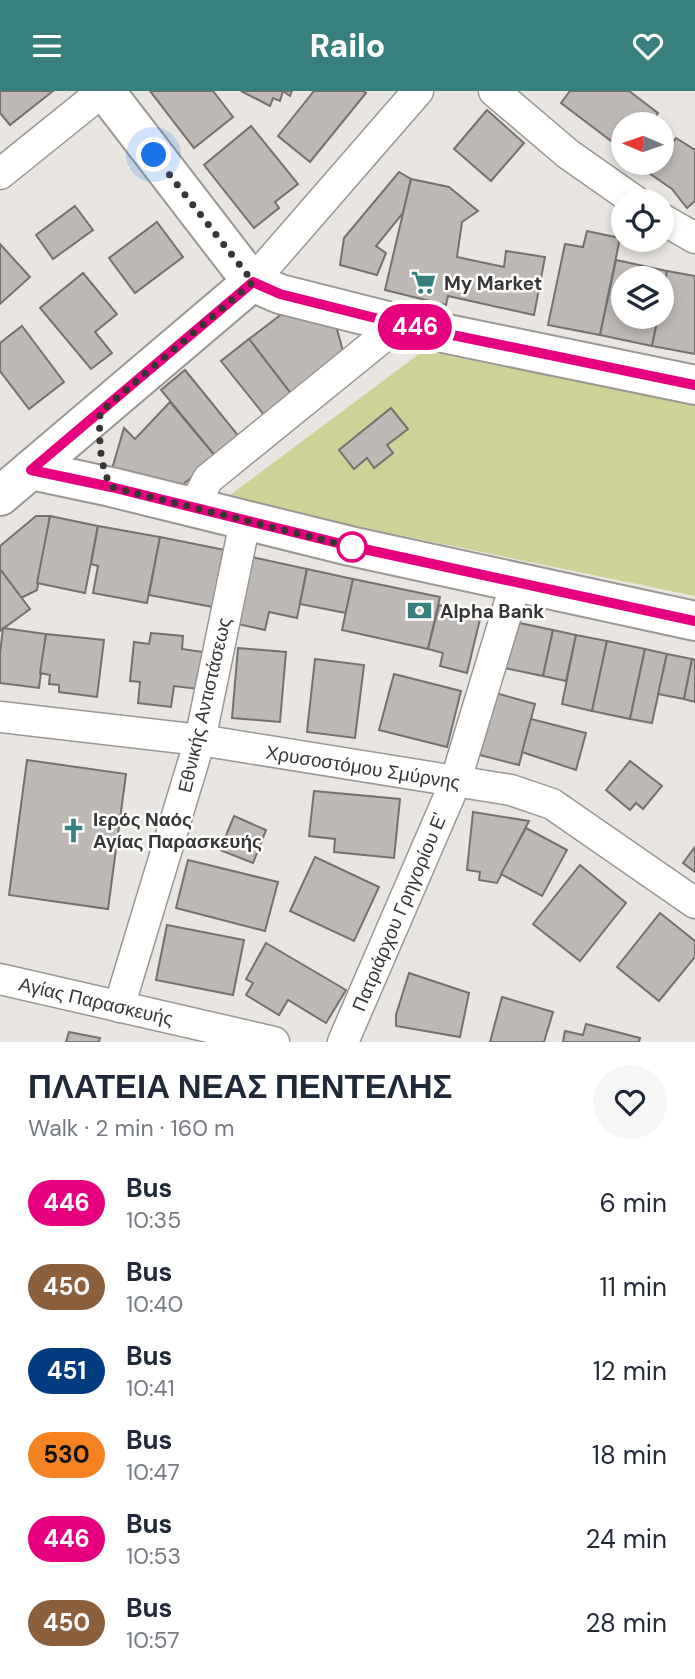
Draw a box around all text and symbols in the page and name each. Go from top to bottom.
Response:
text: Railo [310,25,385,67]
icon: menu [28,27,66,65]
icon: heart [629,27,667,65]
north arrow [611,112,674,175]
map controls [611,112,674,329]
your location [136,137,171,172]
button: locate [611,189,674,252]
button: layers [611,266,674,329]
supermarket icon: My Market [410,269,438,297]
place label: My Market [444,271,542,296]
line badge: 446 [375,304,455,350]
text: 446 [392,311,438,342]
unlabelled marker [337,532,367,562]
bank icon: Alpha Bank [406,597,434,625]
place label: Alpha Bank [440,599,544,624]
street label: Εθνικής Αντιστάσεως [172,615,237,795]
street label: Χρυσοστόμου Σμύρνης [264,740,462,795]
place label: Ιερός Ναός Αγίας Παρασκευής [93,807,262,854]
street label: Πατριάρχου Γρηγορίου Ε' [346,809,453,1015]
church icon: Ιερός Ναός Αγίας Παρασκευής [59,816,87,844]
street label: Αγίας Παρασκευής [16,972,175,1031]
text: ΠΛΑΤΕΙΑ ΝΕΑΣ ΠΕΝΤΕΛΗΣ [28,1065,452,1108]
button: heart [593,1065,667,1139]
text: Walk · 2 min · 160 m [28,1113,235,1143]
text: Bus [126,1171,172,1205]
text: 6 min [599,1186,667,1220]
text: 446 [43,1187,90,1218]
text: 10:35 [126,1205,181,1235]
text: Bus [126,1255,172,1289]
text: 11 min [600,1270,667,1304]
text: 450 [43,1271,90,1302]
text: 10:40 [126,1289,183,1319]
text: Bus [126,1339,172,1373]
text: 12 min [593,1354,667,1388]
text: 451 [47,1355,86,1386]
text: 10:41 [126,1373,175,1403]
text: Bus [126,1423,172,1457]
text: 18 min [592,1438,667,1472]
text: 530 [43,1439,90,1470]
text: 10:47 [126,1457,180,1487]
text: Bus [126,1507,172,1541]
text: 24 min [585,1522,667,1556]
text: 446 [43,1523,90,1554]
text: 10:53 [126,1541,181,1571]
text: Bus [126,1591,172,1625]
text: 28 min [585,1606,667,1640]
text: 450 [43,1607,90,1638]
text: 10:57 [126,1625,179,1655]

